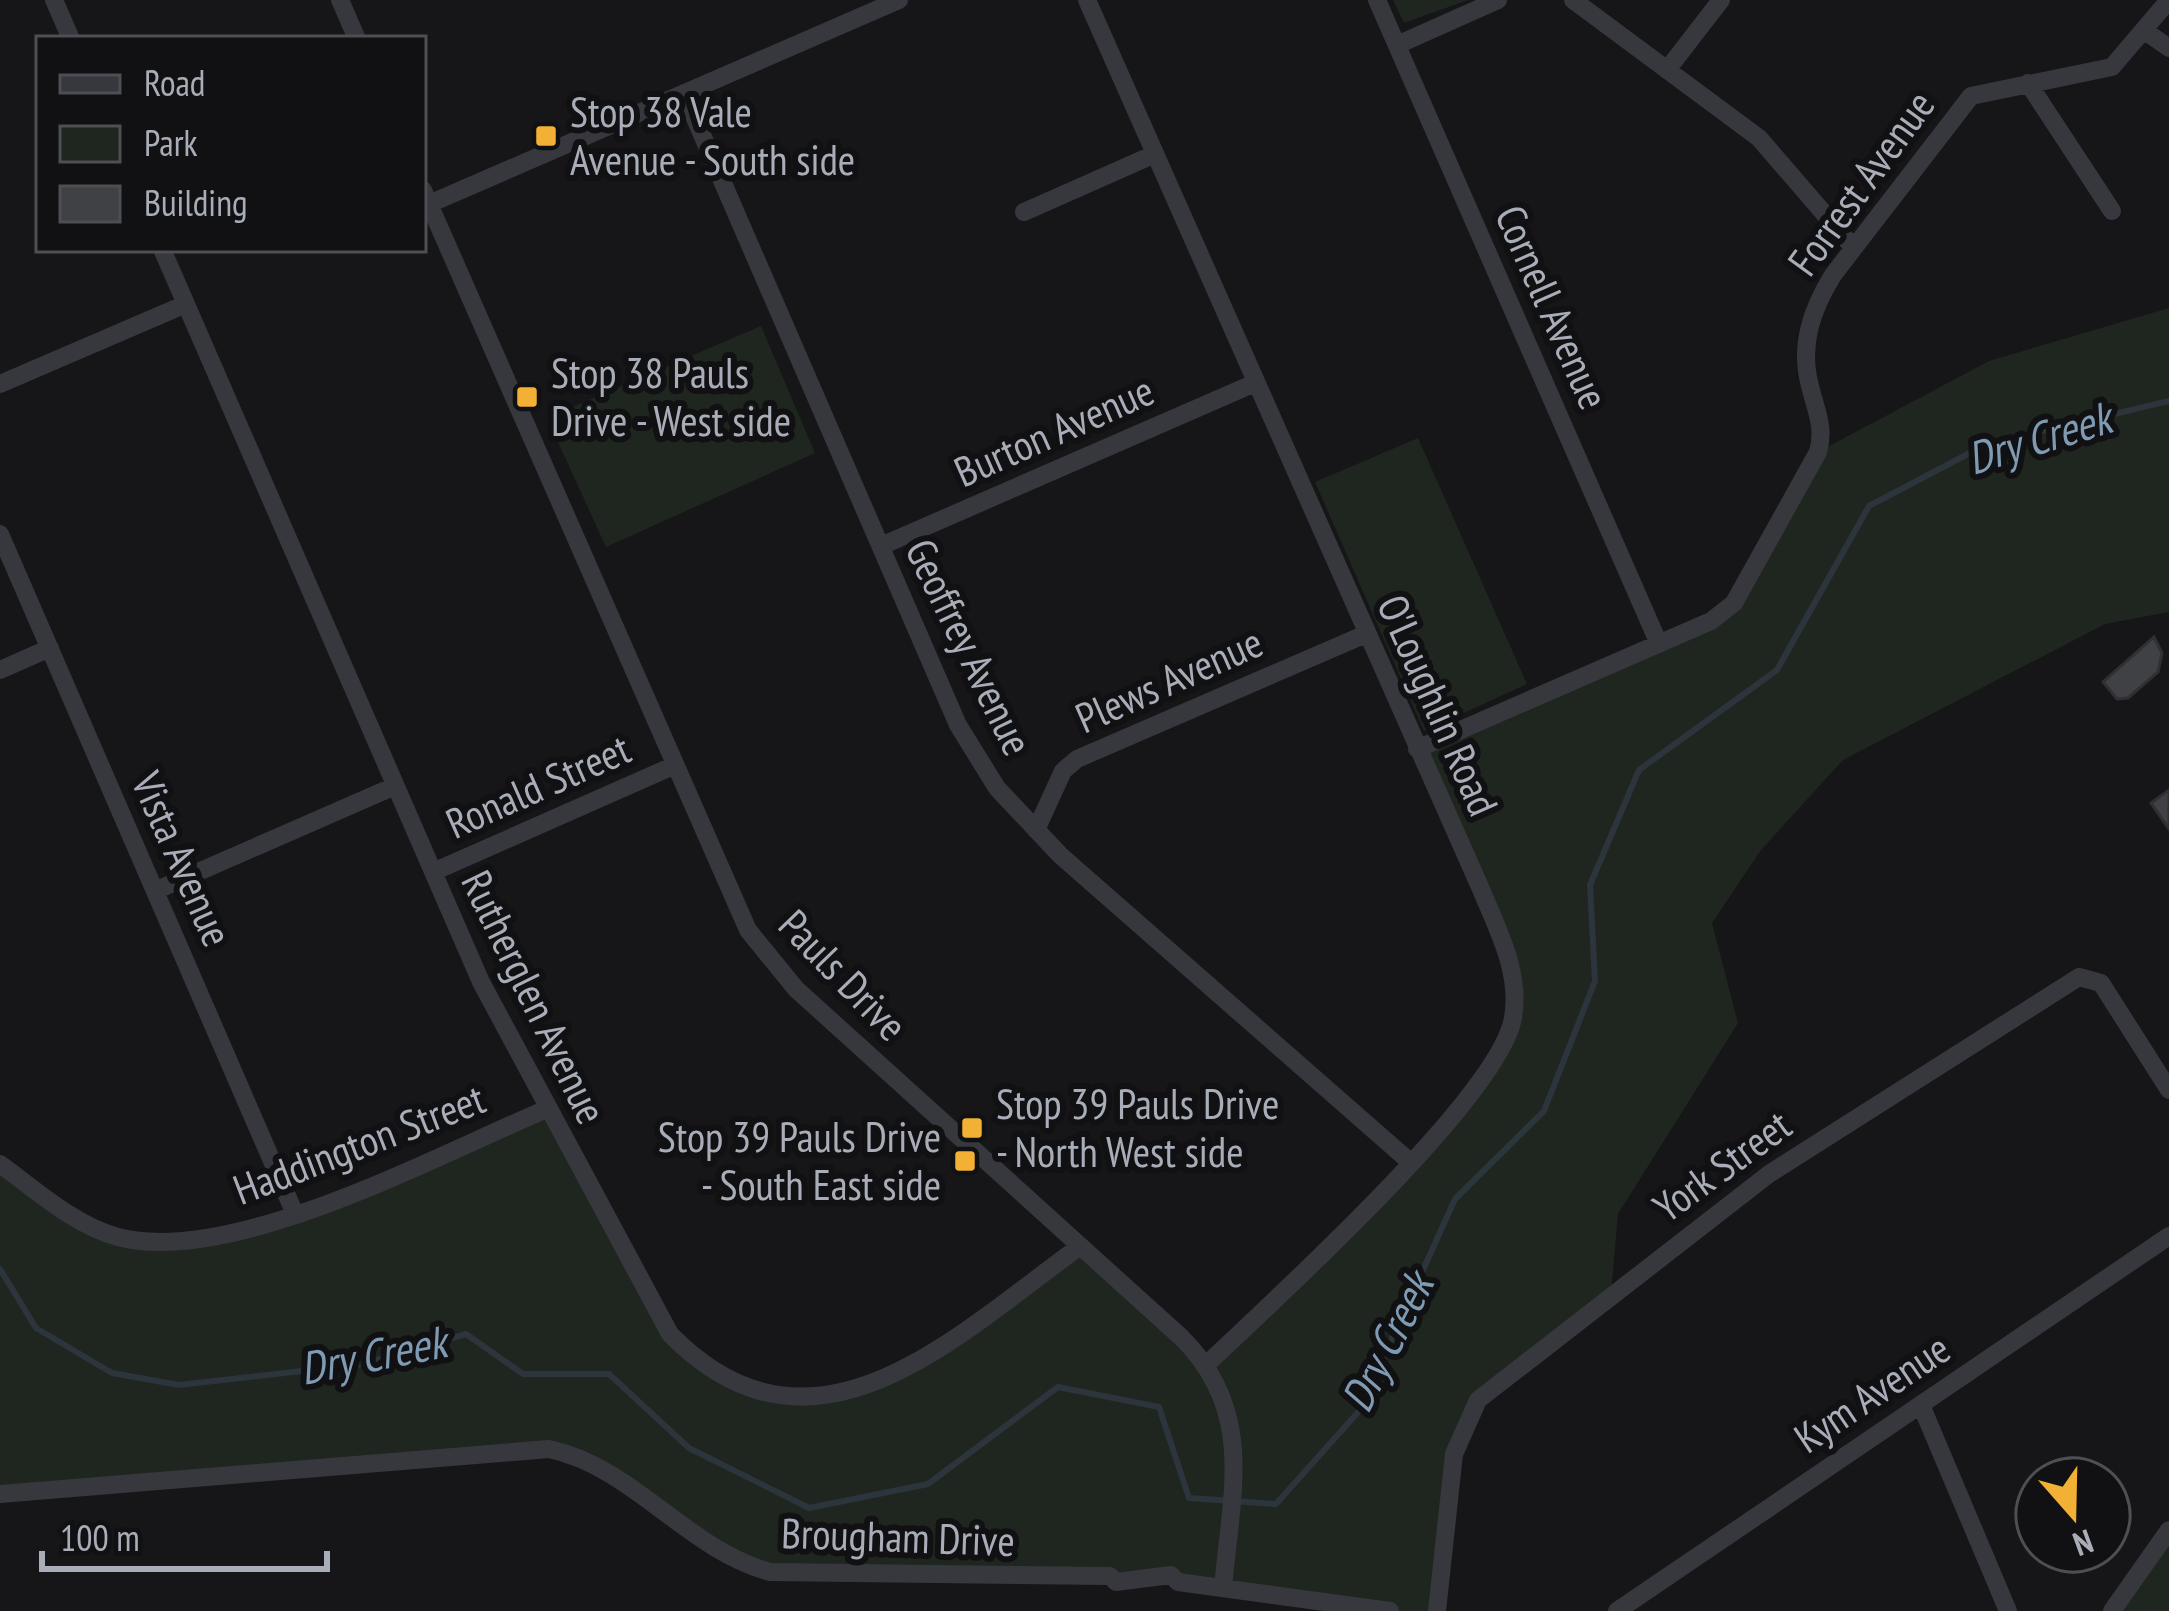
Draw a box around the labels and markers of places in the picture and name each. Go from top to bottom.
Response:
place label: Stop 38 Vale Avenue - South side [570,84,855,187]
marker: Stop 38 Vale Avenue - South side [533,123,559,149]
place label: Stop 38 Pauls Drive - West side [551,345,791,448]
marker: Stop 38 Pauls Drive - West side [514,384,540,410]
place label: Stop 39 Pauls Drive - North West side [996,1076,1279,1179]
place label: Stop 39 Pauls Drive - South East side [658,1109,941,1212]
marker: Stop 39 Pauls Drive - North West side [959,1115,985,1141]
marker: Stop 39 Pauls Drive - South East side [952,1148,978,1174]

